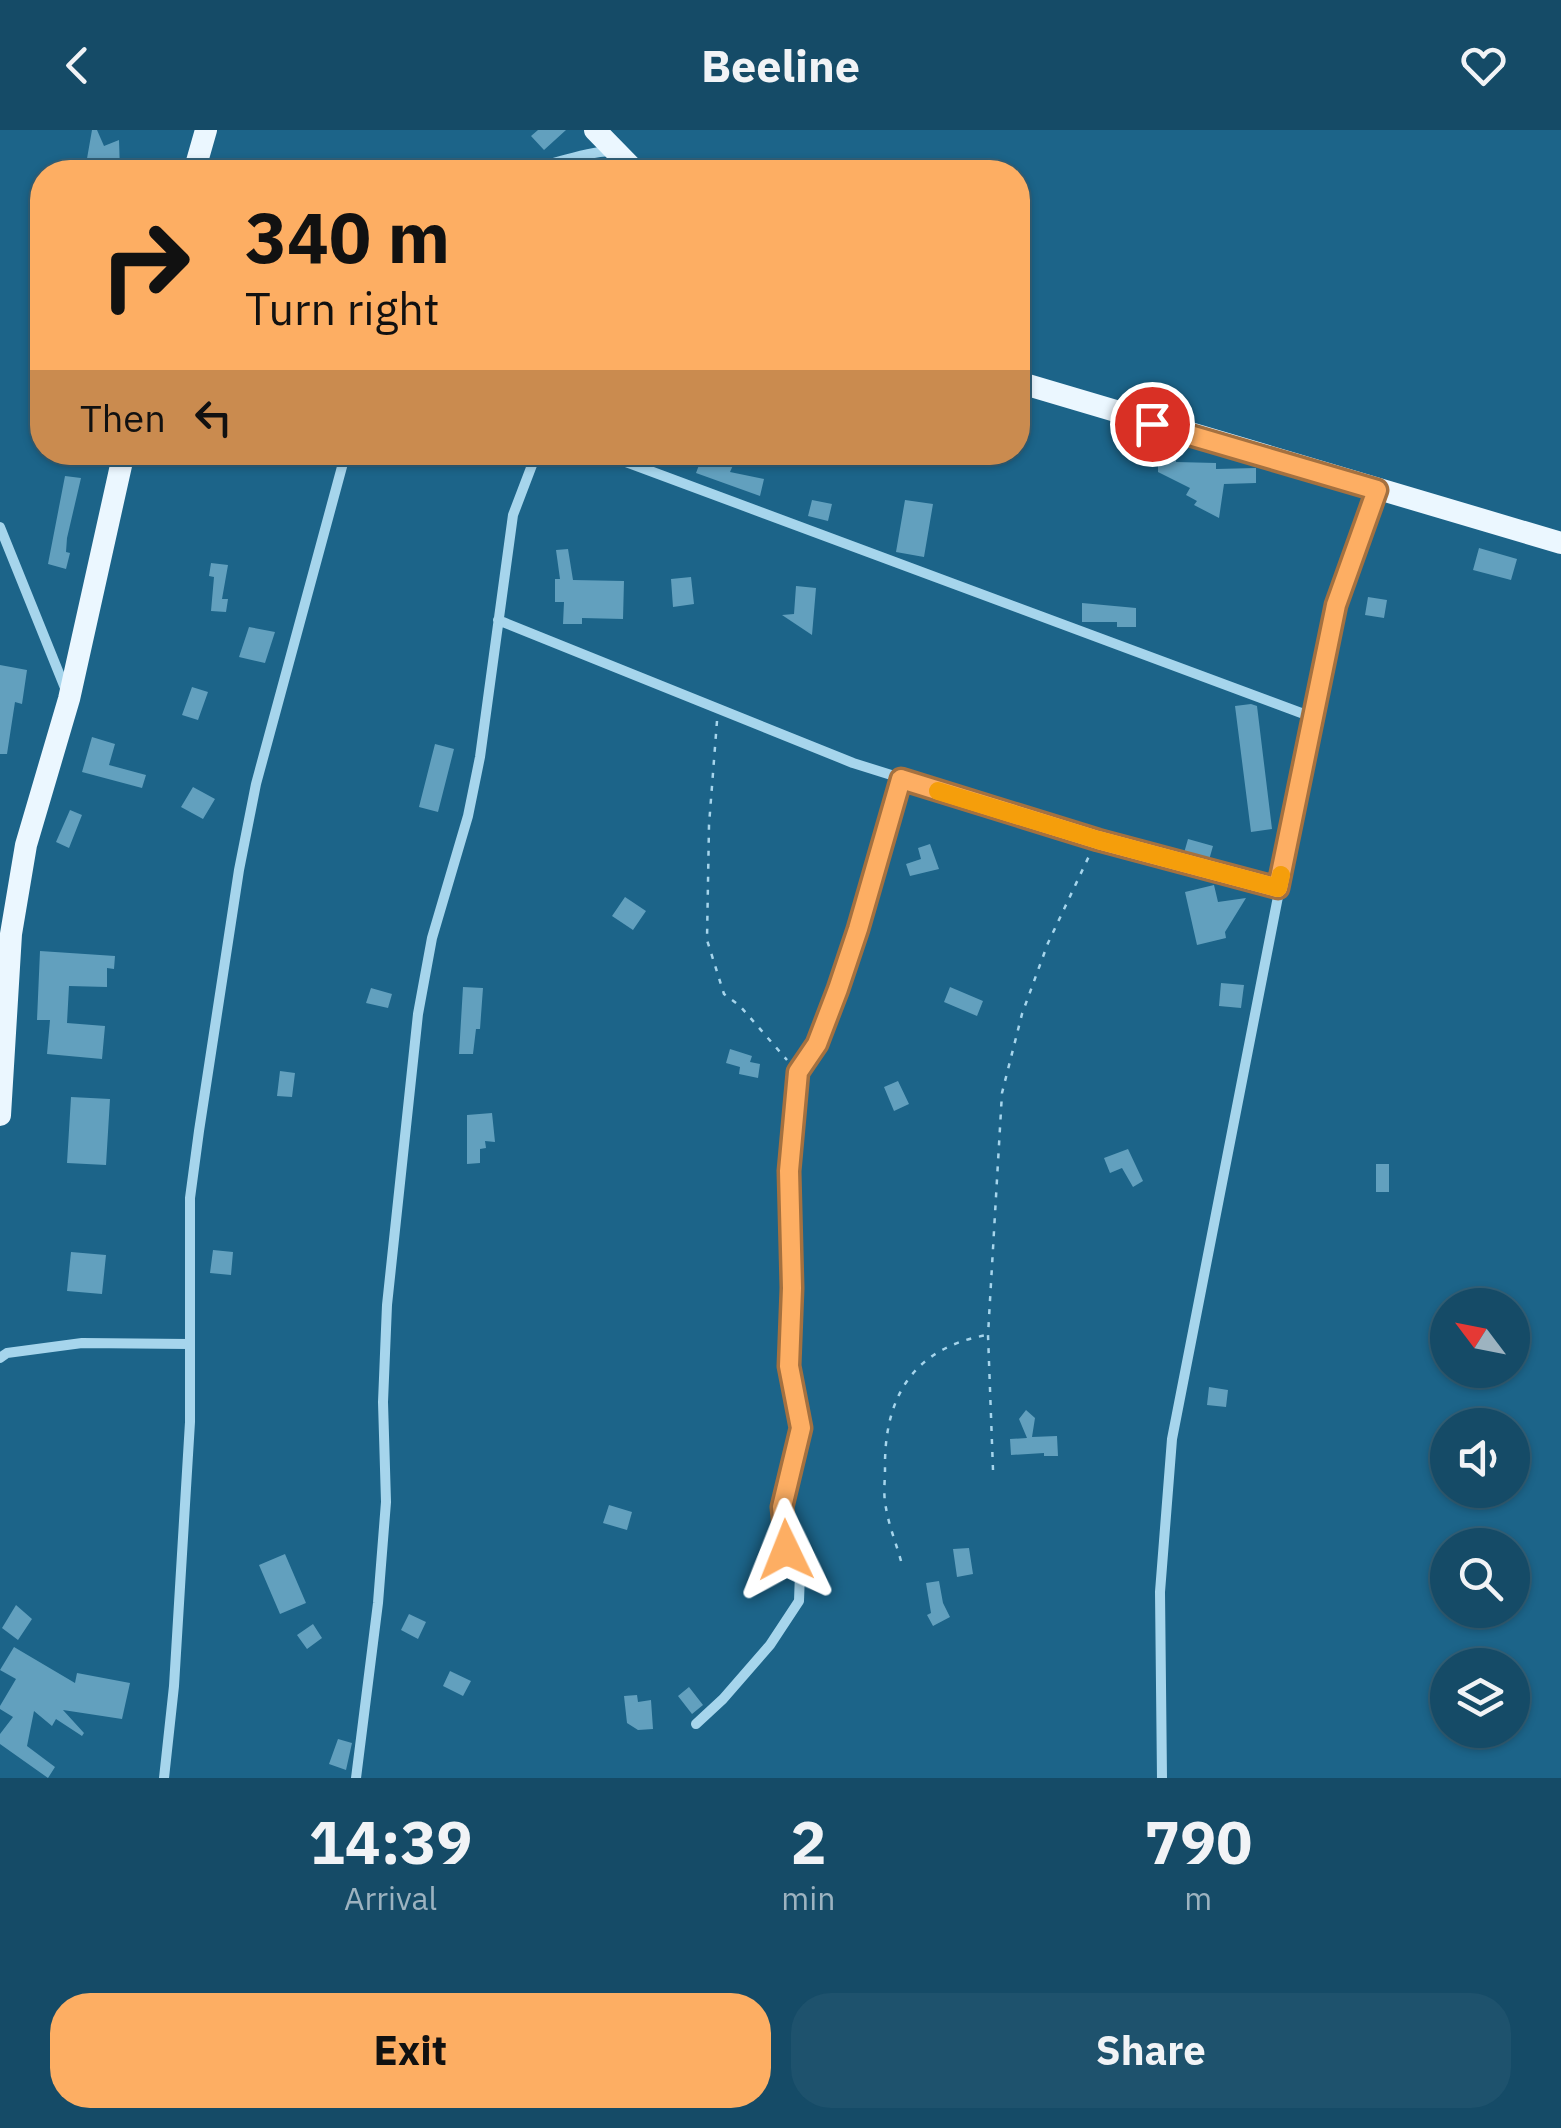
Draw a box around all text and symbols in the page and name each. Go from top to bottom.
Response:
text: Beeline [701,36,860,94]
icon: back [50,38,105,93]
icon: heart [1456,38,1511,93]
text: 340 m [245,191,450,282]
icon: right [80,200,210,330]
text: Turn right [245,279,440,337]
pin [1110,382,1195,467]
icon: left [186,390,241,445]
text: Then [80,393,166,442]
icon: arrive [1125,397,1180,452]
north arrow [1430,1288,1530,1388]
map controls [1430,1288,1530,1748]
button: sound [1430,1408,1530,1508]
position arrow [734,1498,838,1602]
button: search [1430,1528,1530,1628]
button: layers [1430,1648,1530,1748]
text: 14:39 [309,1802,473,1881]
text: 2 [790,1802,826,1881]
text: 790 [1144,1802,1252,1881]
text: Arrival [344,1877,437,1919]
text: min [781,1877,835,1919]
text: m [1184,1877,1212,1919]
button: Exit [50,1993,771,2108]
button: Share [791,1993,1511,2108]

